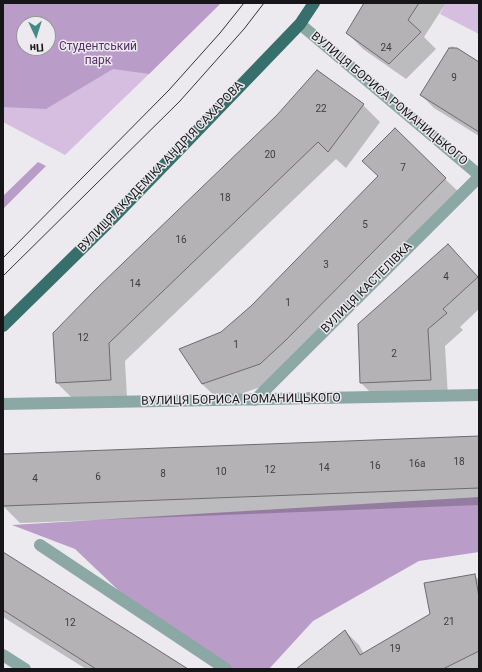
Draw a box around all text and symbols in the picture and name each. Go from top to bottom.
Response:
north arrow [16,16,56,56]
street label: ВУЛИЦЯ БОРИСА РОМАНИЦЬКОГО [308,29,470,169]
text: Пн [29,40,44,54]
park label: Студентський парк [59,40,137,68]
house number: 24 [380,42,392,54]
house number: 9 [451,72,457,84]
street label: ВУЛИЦЯ АКАДЕМІКА АНДРІЯ САХАРОВА [75,79,247,255]
house number: 22 [315,103,327,115]
house number: 20 [264,149,276,161]
house number: 7 [400,162,406,174]
house number: 18 [219,192,231,204]
house number: 5 [362,219,368,231]
house number: 16 [175,234,187,246]
street label: ВУЛИЦЯ КАСТЕЛІВКА [318,239,416,337]
house number: 3 [323,259,329,271]
house number: 4 [443,271,449,283]
house number: 14 [129,278,141,290]
house number: 1 [285,297,291,309]
house number: 12 [77,332,89,344]
house number: 1 [233,339,239,351]
house number: 2 [391,348,397,360]
street label: ВУЛИЦЯ БОРИСА РОМАНИЦЬКОГО [141,391,341,409]
house number: 18 [453,456,465,468]
house number: 16а [409,458,425,470]
house number: 16 [369,460,381,472]
house number: 14 [318,462,330,474]
house number: 12 [264,464,276,476]
house number: 10 [215,466,227,478]
house number: 8 [160,468,166,480]
house number: 6 [95,471,101,483]
house number: 4 [32,473,38,485]
house number: 21 [443,616,455,628]
house number: 12 [64,617,76,629]
house number: 19 [389,643,401,655]

